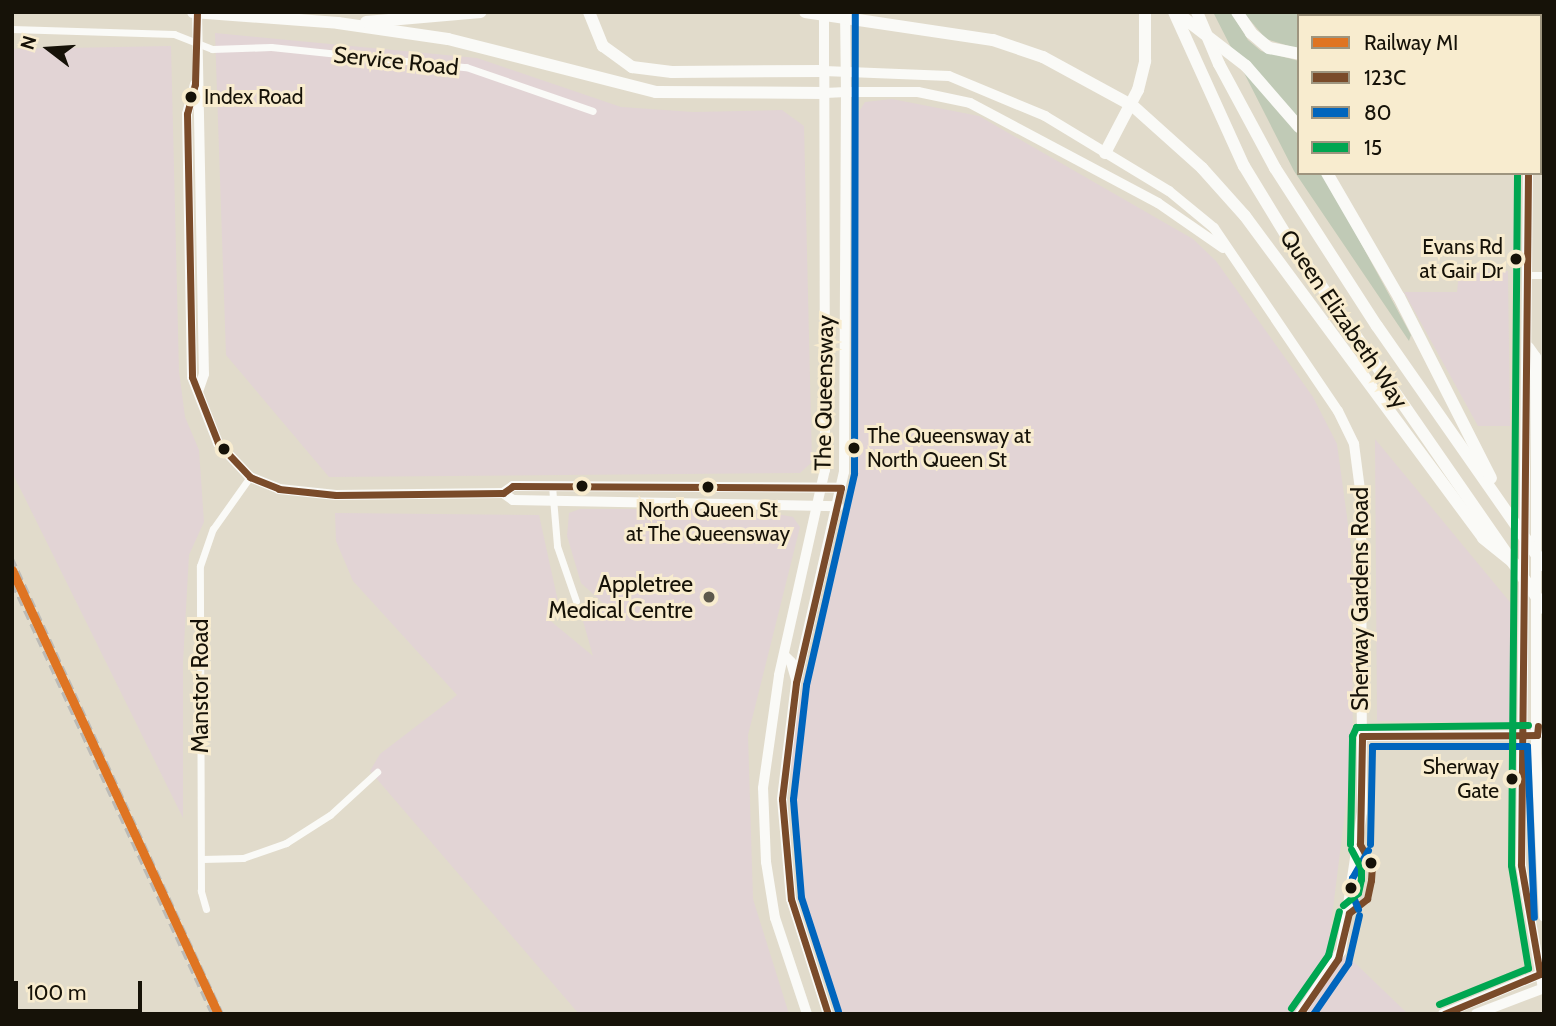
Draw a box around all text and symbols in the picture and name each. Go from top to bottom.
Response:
north arrow [14,14,84,84]
legend [1297,14,1542,175]
text: Railway MI [1364,30,1458,55]
text: N [15,33,41,53]
street label: Service Road [332,41,460,81]
text: 123C [1364,65,1406,90]
place label: Index Road [204,84,303,110]
marker: Index Road [184,90,198,104]
text: 80 [1364,100,1391,125]
text: 15 [1364,135,1382,160]
street label: Queen Elizabeth Way [1274,225,1414,413]
place label: Evans Rd at Gair Dr [1420,234,1503,284]
marker: Evans Rd at Gair Dr [1509,252,1523,266]
street label: The Queensway [809,315,839,471]
place label: The Queensway at North Queen St [867,423,1031,473]
marker: The Queensway at North Queen St [847,441,861,455]
unlabelled marker [217,442,231,456]
unlabelled marker [575,479,589,493]
marker: North Queen St at The Queensway [701,480,715,494]
street label: Sherway Gardens Road [1346,487,1374,711]
place label: North Queen St at The Queensway [626,497,790,547]
place label: Appletree Medical Centre [548,570,693,624]
marker: Appletree Medical Centre [699,587,719,607]
street label: Manstor Road [186,619,214,753]
place label: Sherway Gate [1423,754,1499,804]
marker: Sherway Gate [1505,772,1519,786]
unlabelled marker [1364,856,1378,870]
unlabelled marker [1344,881,1358,895]
scale bar [18,967,145,1011]
text: 100 m [27,980,86,1005]

